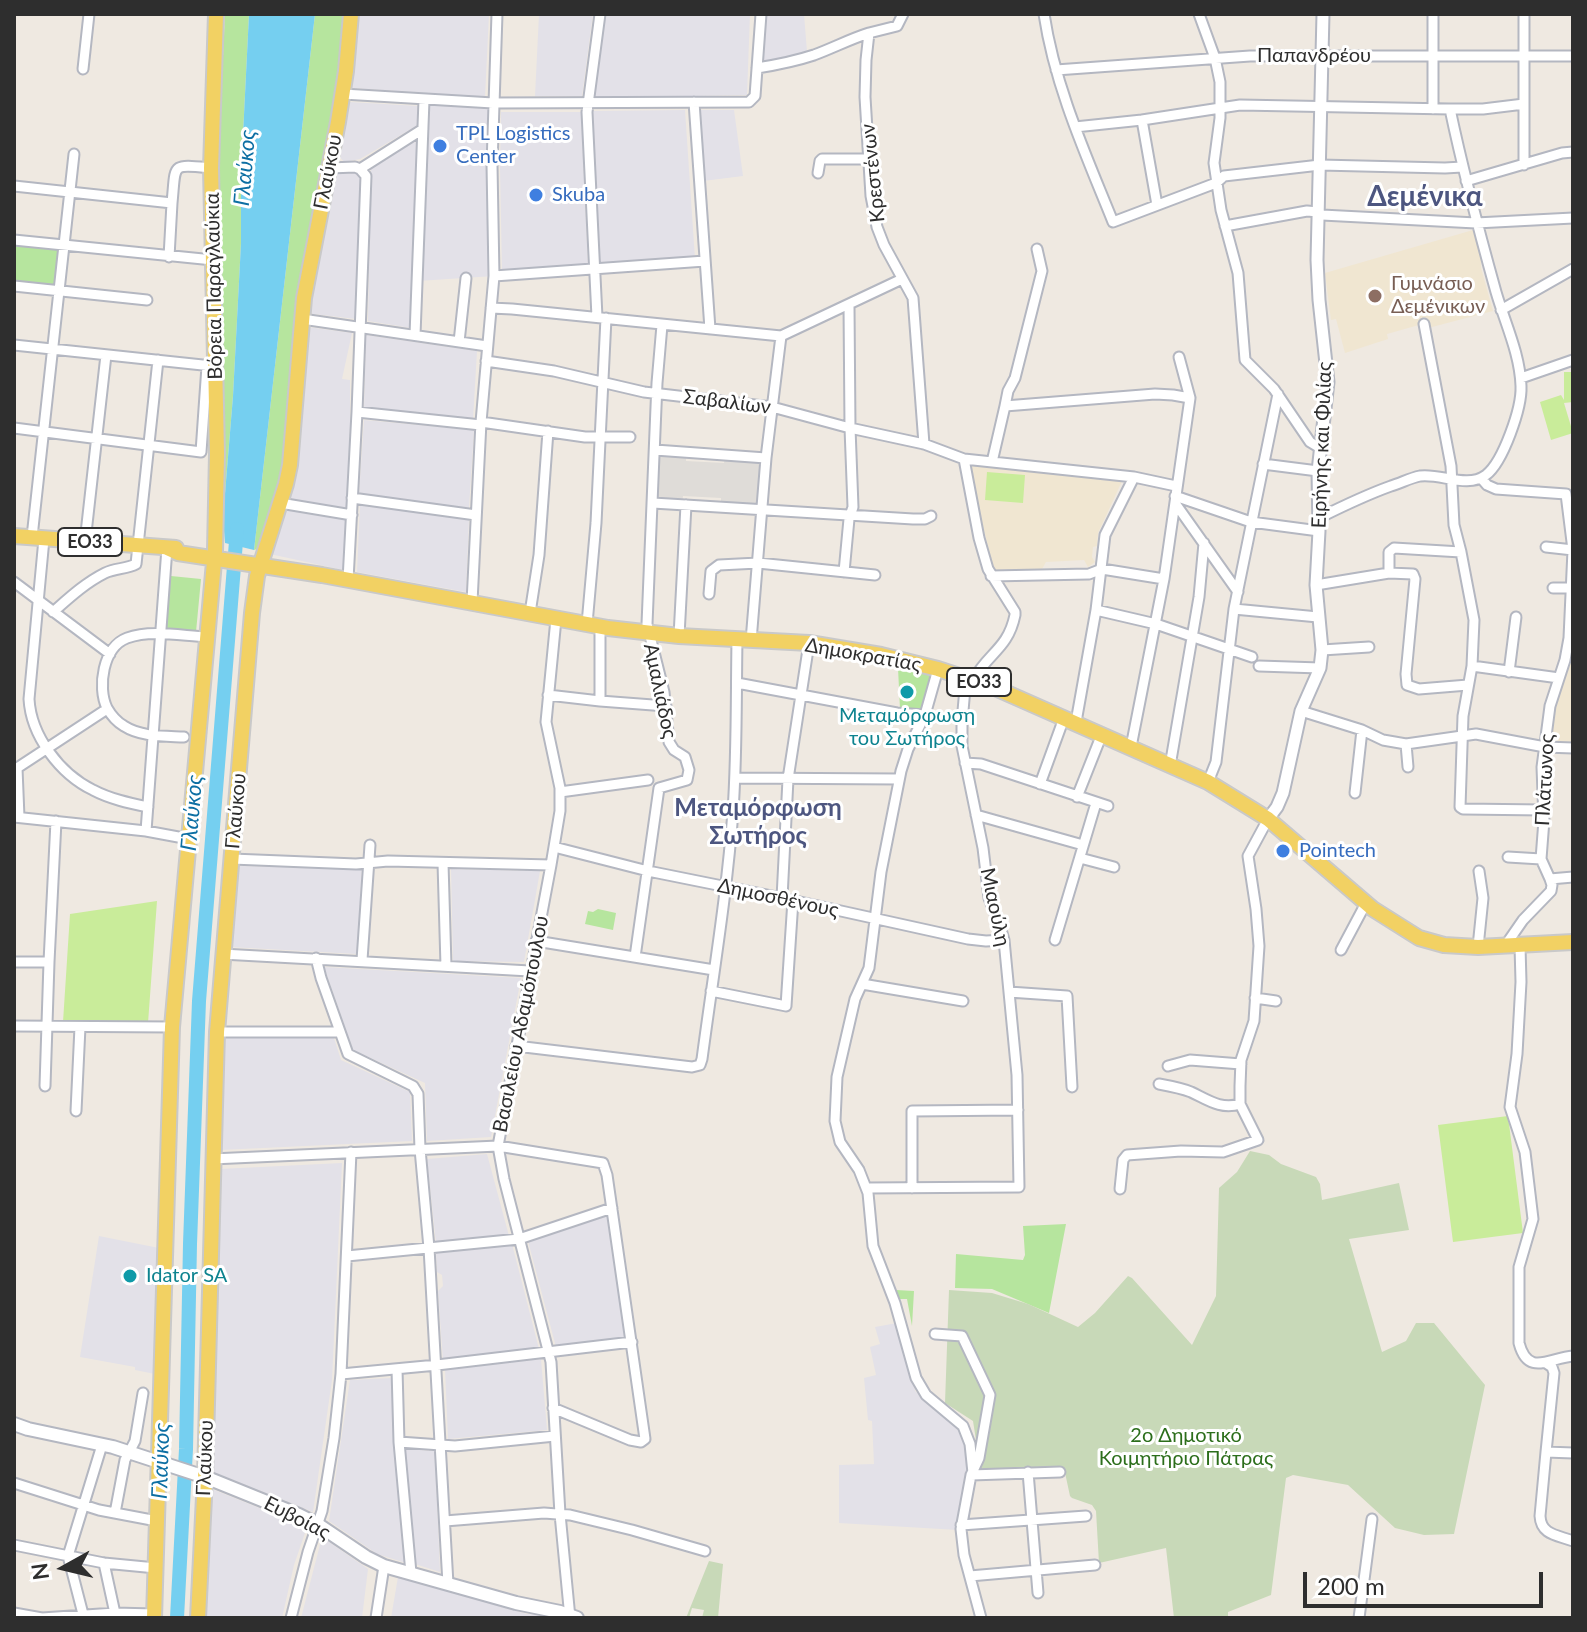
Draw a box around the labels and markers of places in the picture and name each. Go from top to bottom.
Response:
place label: TPL Logistics Center [456,122,570,169]
marker: TPL Logistics Center [431,137,449,155]
place label: Skuba [552,183,605,207]
marker: Skuba [527,186,545,204]
place label: Γυμνάσιο Δεμένικων [1391,272,1485,319]
marker: Γυμνάσιο Δεμένικων [1366,287,1384,305]
marker: Μεταμόρφωση του Σωτήρος [898,683,916,701]
place label: Μεταμόρφωση του Σωτήρος [839,704,975,751]
place label: Pointech [1299,839,1376,863]
marker: Pointech [1274,842,1292,860]
place label: Idator SA [146,1264,227,1288]
marker: Idator SA [121,1267,139,1285]

